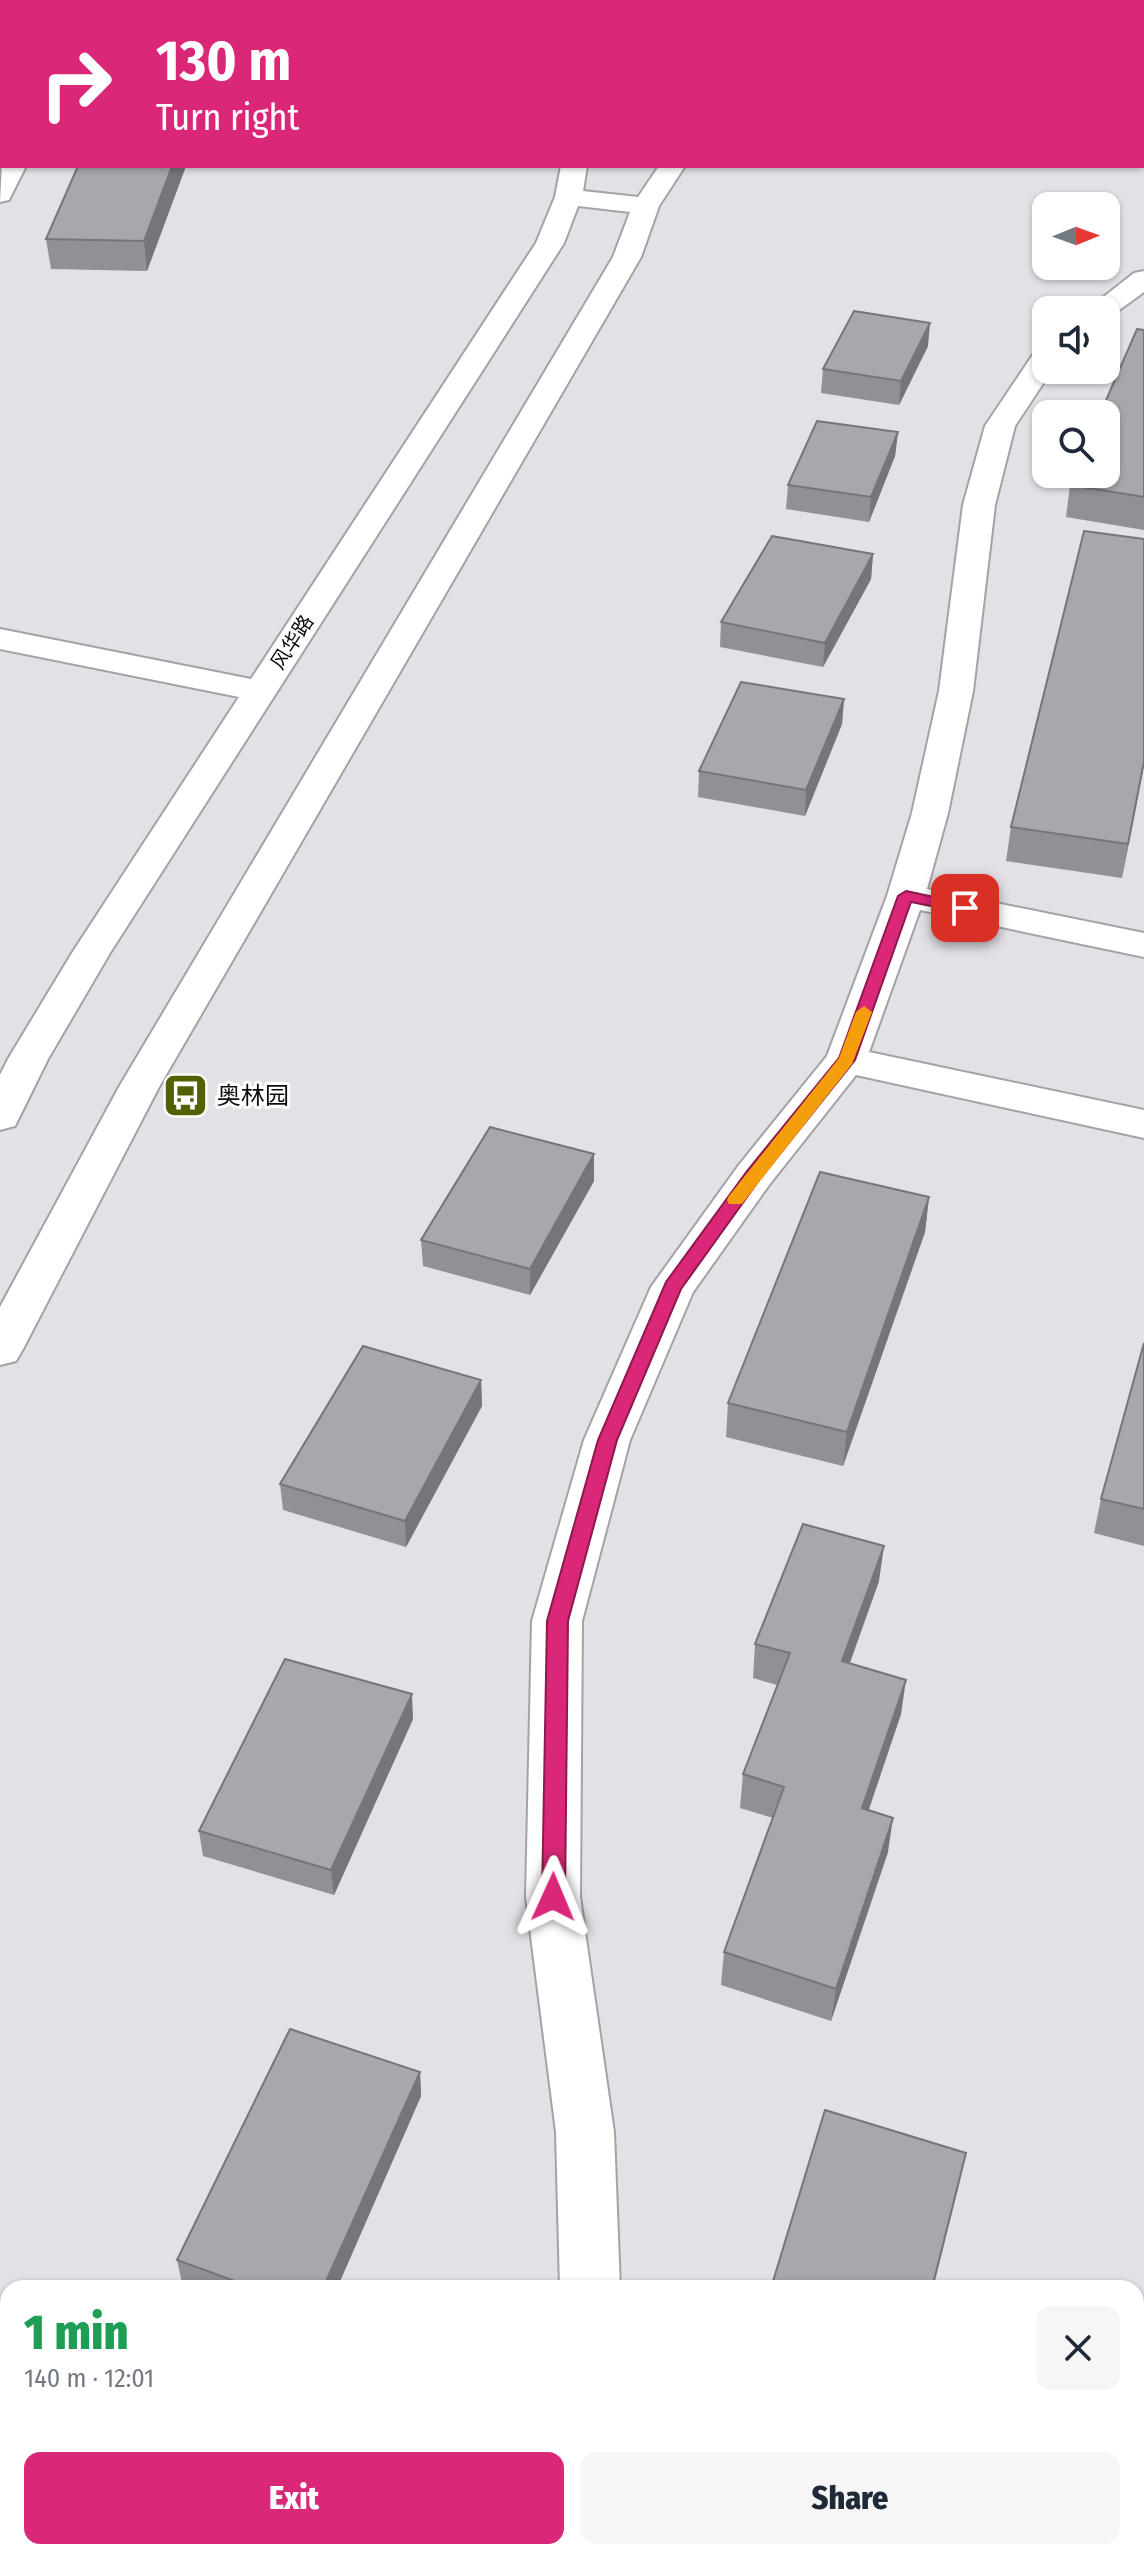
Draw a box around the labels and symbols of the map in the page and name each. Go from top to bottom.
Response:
north arrow [1032,192,1120,280]
street label: 风华路 [266,610,318,674]
pin [931,874,999,942]
bus stop icon: 奥林园 [162,1072,210,1120]
place label: 奥林园 [217,1082,289,1110]
position arrow [511,1855,595,1939]

